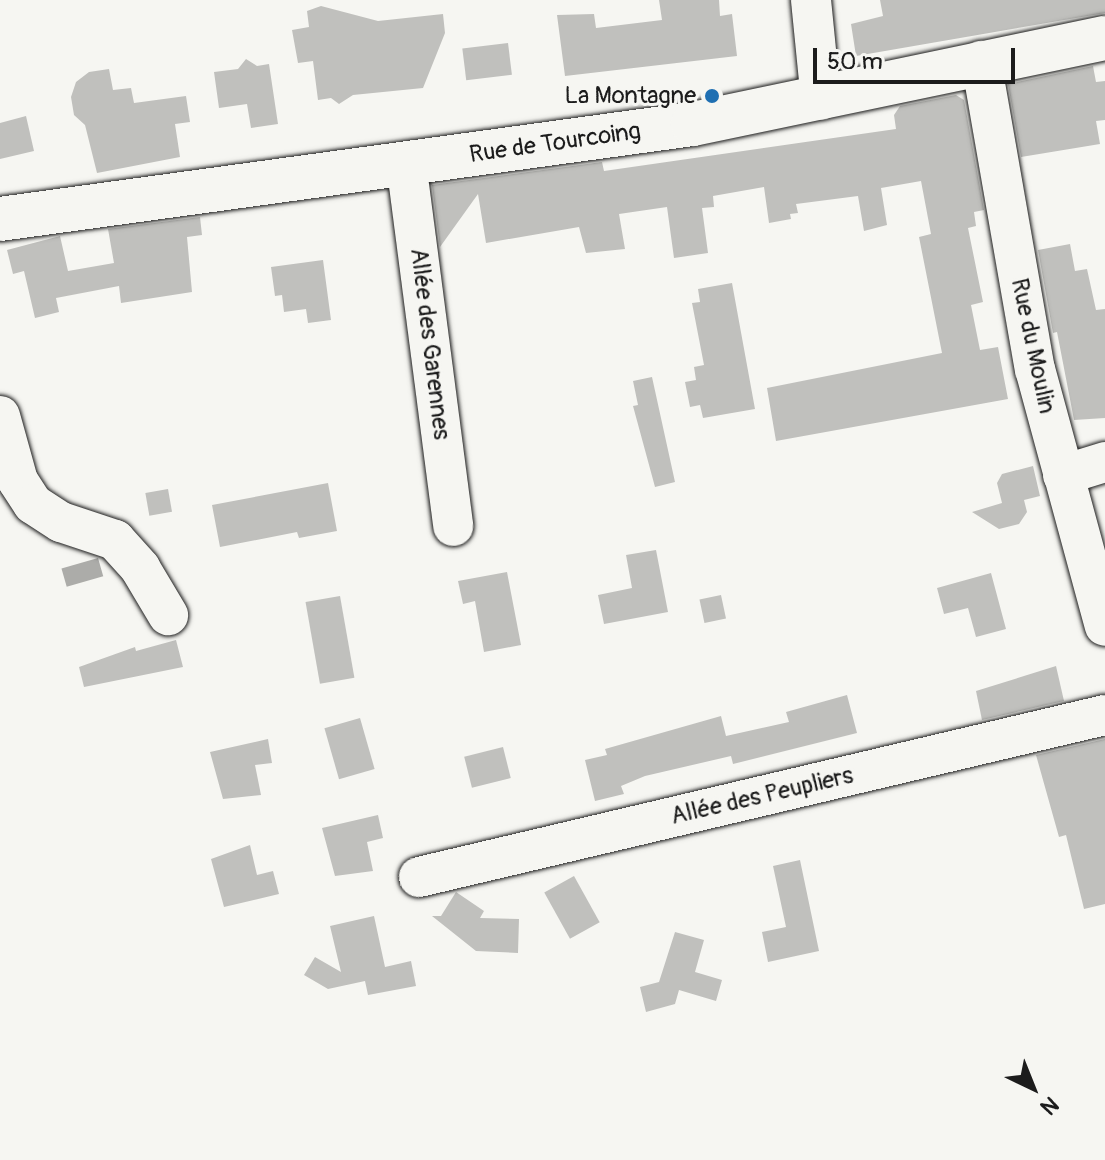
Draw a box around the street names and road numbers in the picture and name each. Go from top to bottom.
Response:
street label: Rue de Tourcoing [468,117,642,169]
street label: Allée des Garennes [404,247,456,441]
street label: Rue du Moulin [1005,276,1061,416]
street label: Allée des Peupliers [668,761,856,831]

